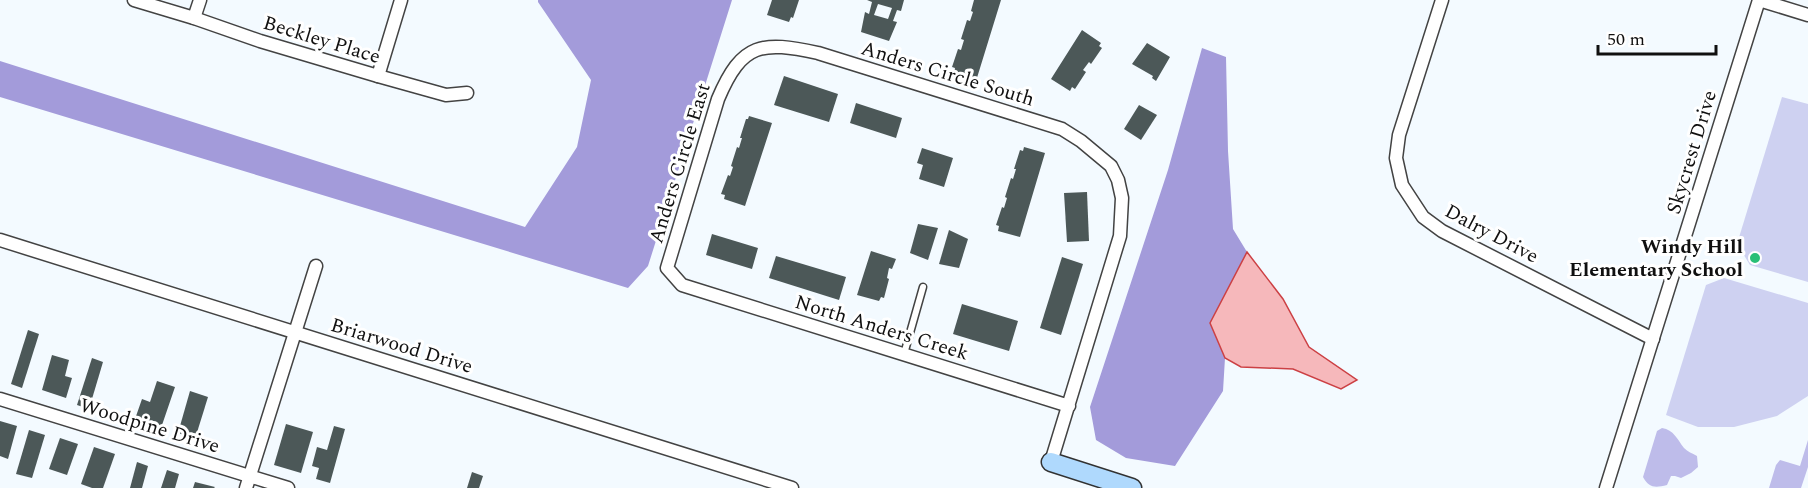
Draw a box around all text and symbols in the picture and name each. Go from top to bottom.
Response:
street label: Beckley Place [259,8,384,72]
scale bar [1598,18,1716,56]
text: 50 m [1607,26,1645,53]
street label: Anders Circle South [857,33,1038,115]
street label: Anders Circle East [641,79,719,247]
street label: Skycrest Drive [1659,87,1725,218]
street label: Dalry Drive [1439,197,1544,271]
place label: Windy Hill Elementary School [1569,232,1743,285]
marker: Windy Hill Elementary School [1748,251,1762,265]
street label: North Anders Creek [791,287,972,369]
street label: Briarwood Drive [327,310,476,382]
street label: Woodpine Drive [76,390,223,462]

